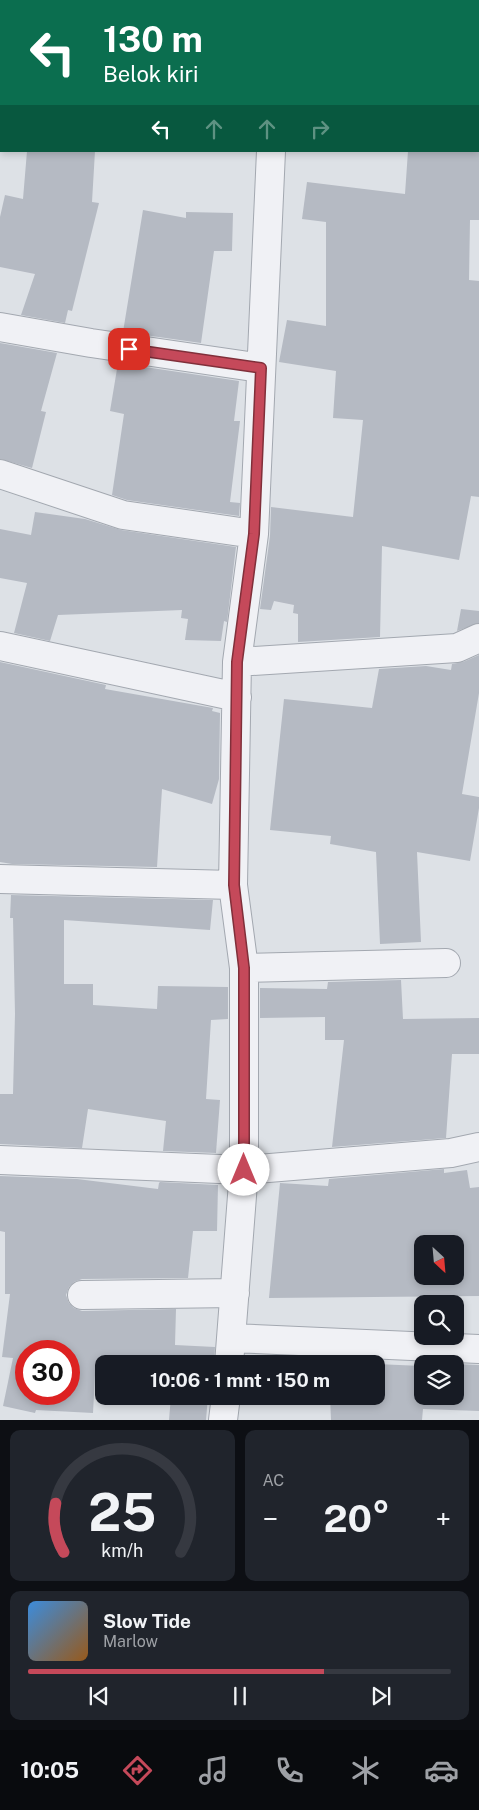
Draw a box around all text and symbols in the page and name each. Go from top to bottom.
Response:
text: 130 m [103,19,203,60]
icon: left [20,20,85,85]
text: Belok kiri [103,61,199,87]
icon: left [147,115,175,143]
icon: ahead [200,115,228,143]
icon: ahead [253,115,281,143]
icon: right [306,115,334,143]
pin [108,328,150,370]
icon: arrive [115,335,143,363]
position arrow [217,1143,269,1195]
north arrow [414,1235,464,1285]
map controls [414,1235,464,1405]
button: search [414,1295,464,1345]
speed limit sign: 30 [15,1340,80,1405]
button: layers [414,1355,464,1405]
text: 10:06 · 1 mnt · 150 m [150,1369,330,1391]
text: AC [263,1471,284,1490]
text: 25 [88,1482,156,1543]
text: 20° [323,1496,390,1541]
text: − [263,1502,278,1535]
text: + [435,1502,451,1535]
text: km/h [101,1540,143,1561]
text: Slow Tide [103,1610,191,1632]
text: Marlow [103,1632,158,1651]
icon: previous [85,1682,113,1710]
icon: pause [226,1682,254,1710]
icon: next [367,1682,395,1710]
icon: directions [120,1753,155,1788]
icon: music [196,1753,231,1788]
icon: phone [272,1753,307,1788]
icon: climate [348,1753,383,1788]
icon: car [424,1753,459,1788]
text: 10:05 [20,1757,79,1783]

